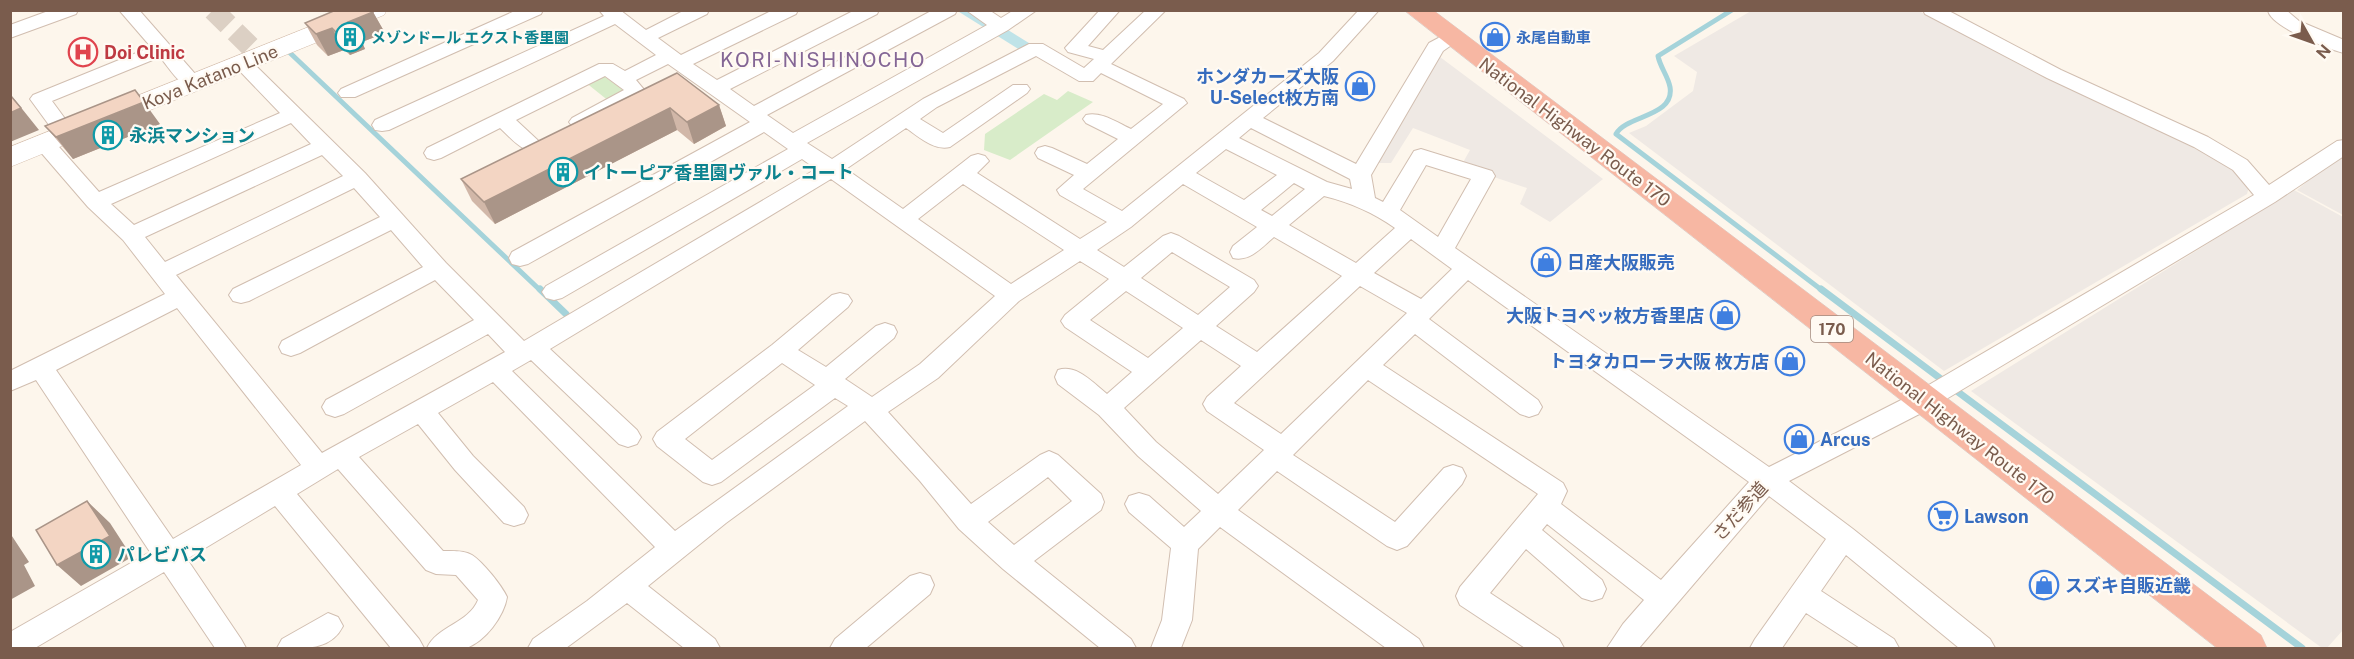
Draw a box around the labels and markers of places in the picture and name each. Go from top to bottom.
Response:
building icon: メゾンドール エクスト香里園 [334,21,366,53]
shop icon: 永尾自動車 [1479,21,1511,53]
place label: メゾンドール エクスト香里園 [371,29,569,46]
place label: 永尾自動車 [1516,29,1591,46]
hospital icon: Doi Clinic [67,36,99,68]
place label: Doi Clinic [104,42,185,63]
place label: ホンダカーズ大阪 U-Select枚方南 [1196,66,1339,108]
shop icon: ホンダカーズ大阪 U-Select枚方南 [1344,70,1376,102]
building icon: 永浜マンション [92,119,124,151]
place label: 永浜マンション [129,125,255,146]
building icon: イトーピア香里園ヴァル・コート [547,156,579,188]
place label: イトーピア香里園ヴァル・コート [584,162,854,183]
shop icon: 日産大阪販売 [1530,246,1562,278]
place label: 日産大阪販売 [1567,252,1675,273]
shop icon: 大阪トヨペッ枚方香里店 [1709,299,1741,331]
place label: 大阪トヨペッ枚方香里店 [1506,305,1704,326]
shop icon: トヨタカローラ大阪 枚方店 [1774,345,1806,377]
place label: トヨタカローラ大阪 枚方店 [1549,351,1769,372]
shop icon: Arcus [1783,423,1815,455]
place label: Arcus [1820,429,1870,450]
supermarket icon: Lawson [1927,500,1959,532]
place label: Lawson [1964,506,2029,527]
building icon: パレビバス [80,538,112,570]
place label: パレビバス [117,544,207,565]
shop icon: スズキ自販近畿 [2028,569,2060,601]
place label: スズキ自販近畿 [2065,575,2191,596]

